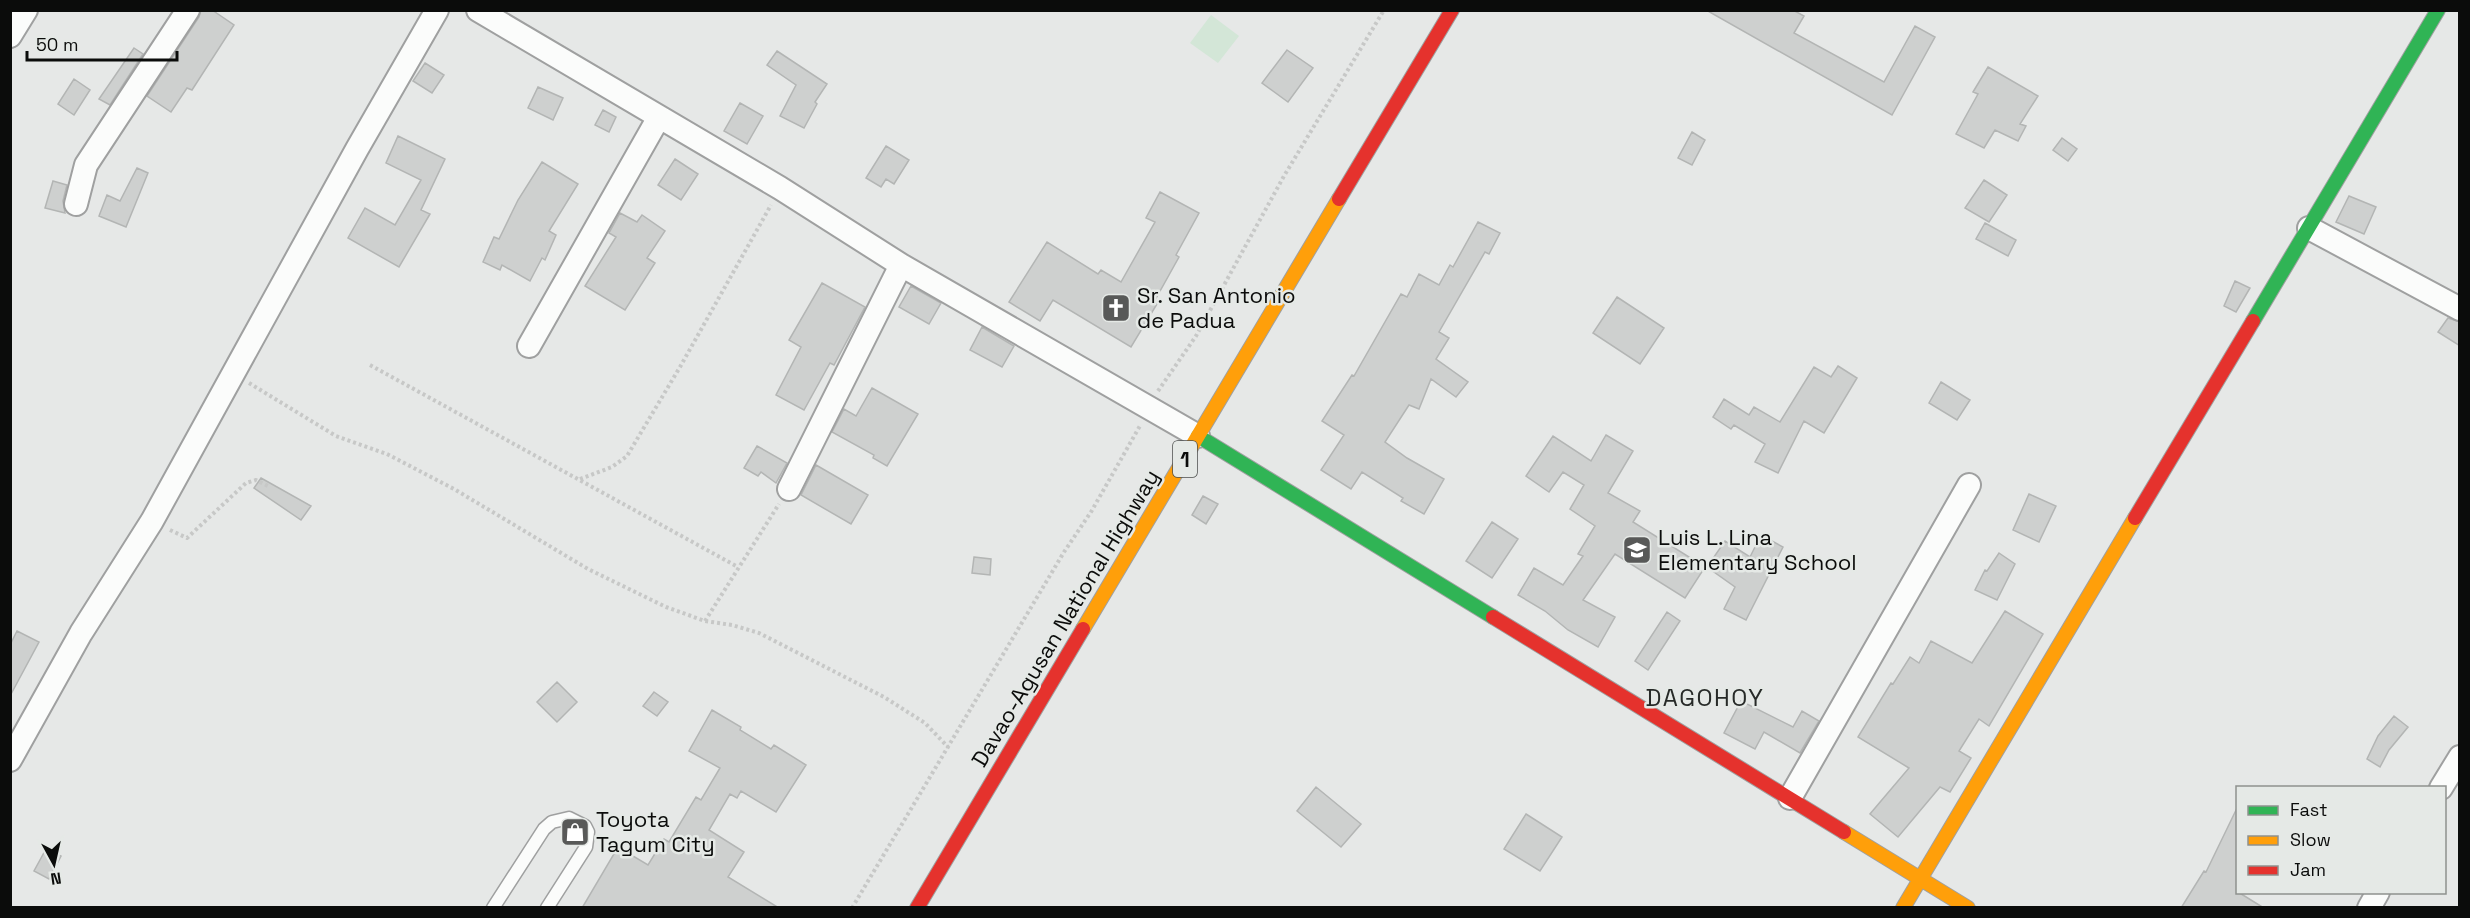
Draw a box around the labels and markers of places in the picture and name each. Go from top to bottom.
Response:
place label: Sr. San Antonio de Padua [1137,281,1296,334]
church icon: Sr. San Antonio de Padua [1100,292,1132,324]
place label: Luis L. Lina Elementary School [1658,523,1857,576]
school or university icon: Luis L. Lina Elementary School [1621,534,1653,566]
place label: Toyota Tagum City [596,805,715,858]
shop icon: Toyota Tagum City [559,816,591,848]

